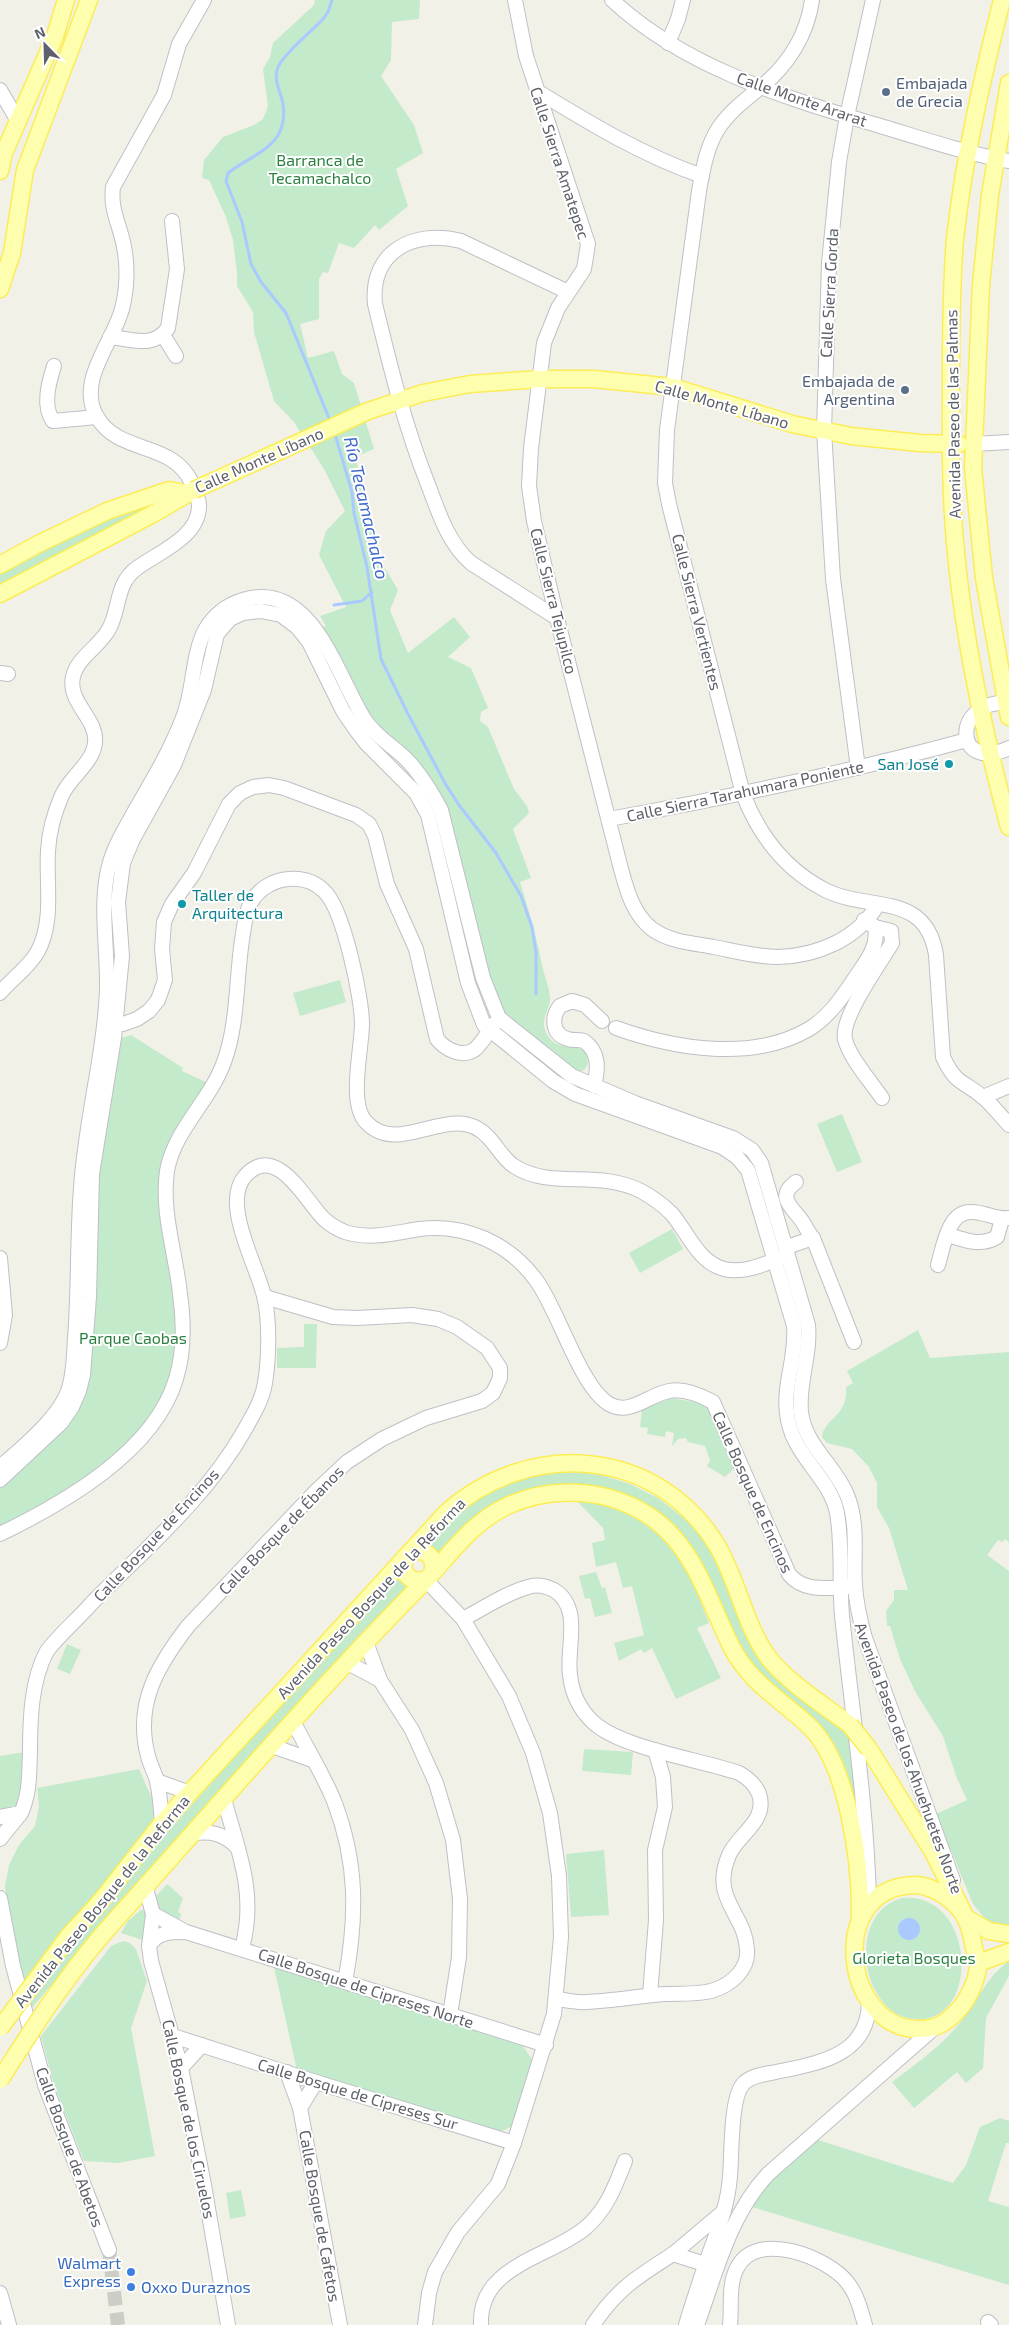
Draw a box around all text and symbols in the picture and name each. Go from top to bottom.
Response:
north arrow [20,20,70,70]
text: N [32,23,48,42]
street label: Calle Monte Ararat [735,67,870,130]
place label: Embajada de Grecia [896,73,968,110]
street label: Calle Sierra Amatepec [527,84,594,242]
marker: Embajada de Grecia [880,86,892,98]
park label: Barranca de Tecamachalco [269,150,371,187]
street label: Calle Sierra Gorda [816,228,841,358]
street label: Avenida Paseo de las Palmas [941,309,964,519]
place label: Embajada de Argentina [802,371,895,408]
street label: Calle Monte Líbano [653,375,791,432]
marker: Embajada de Argentina [899,384,911,396]
street label: Calle Monte Líbano [192,423,326,496]
water label: Río Tecamachalco [340,434,394,581]
street label: Calle Sierra Tejupilco [526,526,582,676]
street label: Calle Sierra Vertientes [669,532,726,692]
place label: San José [877,754,939,773]
street label: Calle Sierra Tarahumara Poniente [625,756,865,825]
marker: San José [943,758,955,770]
place label: Taller de Arquitectura [192,885,283,922]
marker: Taller de Arquitectura [176,898,188,910]
park label: Parque Caobas [79,1328,187,1347]
street label: Calle Bosque de Encinos [709,1408,798,1576]
street label: Calle Bosque de Ébanos [214,1461,347,1598]
street label: Calle Bosque de Encinos [89,1464,222,1605]
street label: Avenida Paseo Bosque de la Reforma [272,1493,469,1702]
street label: Avenida Paseo de los Ahuehuetes Norte [851,1620,968,1896]
street label: Avenida Paseo Bosque de la Reforma [10,1791,193,2011]
street label: Calle Bosque de Cipreses Norte [256,1944,476,2031]
park label: Glorieta Bosques [852,1948,976,1967]
street label: Calle Bosque de los Ciruelos [159,2018,220,2220]
street label: Calle Bosque de Cipreses Sur [256,2054,461,2133]
street label: Calle Bosque de Abetos [33,2064,108,2229]
street label: Calle Bosque de Cafetos [296,2128,345,2303]
place label: Walmart Express [57,2253,121,2290]
marker: Walmart Express [125,2266,137,2278]
place label: Oxxo Duraznos [141,2277,251,2296]
marker: Oxxo Duraznos [125,2281,137,2293]

